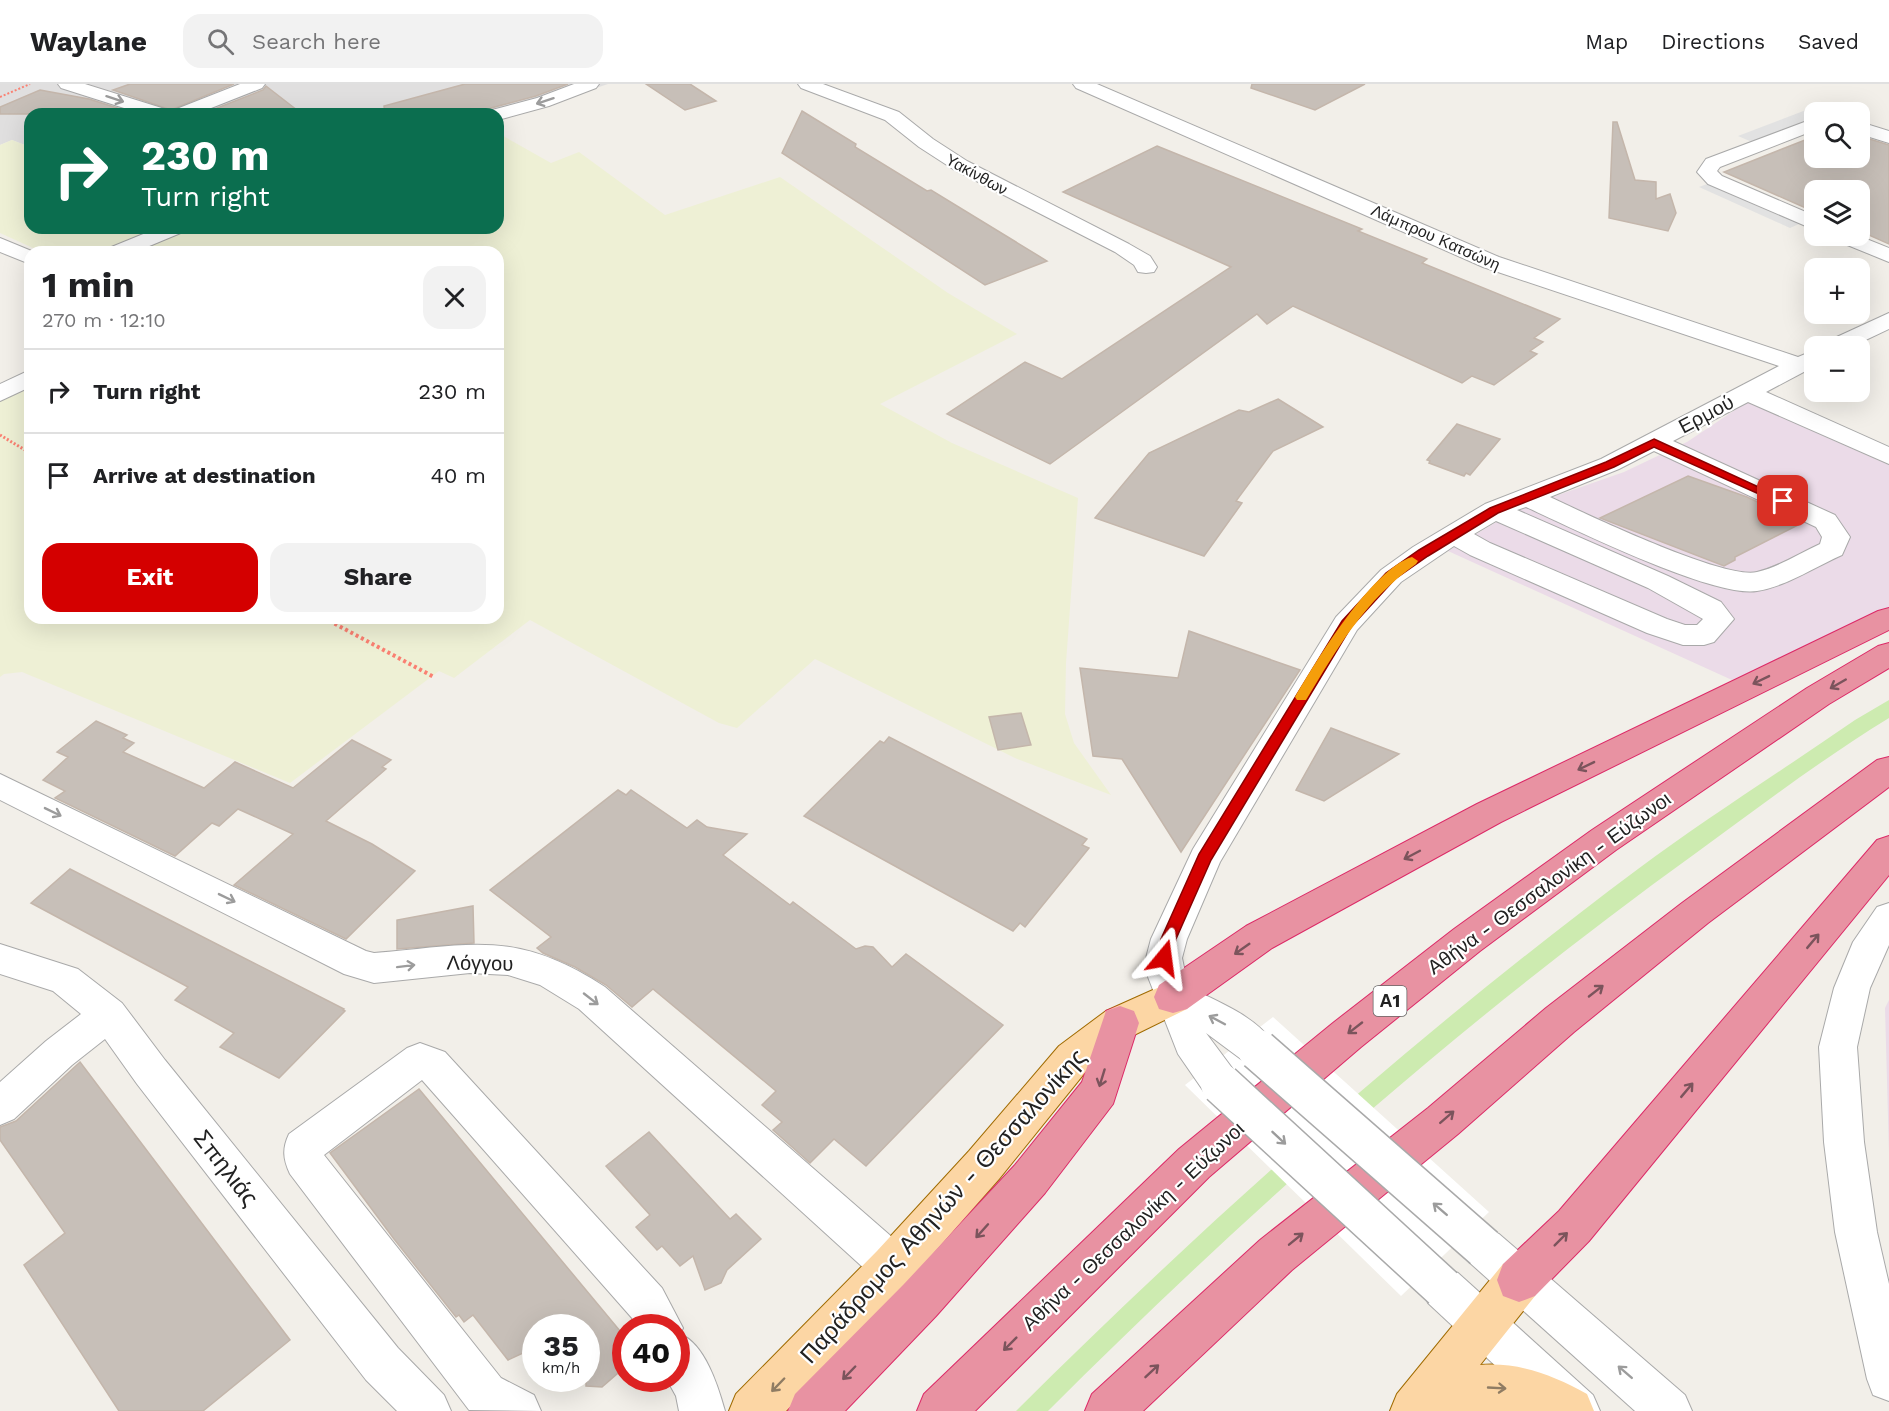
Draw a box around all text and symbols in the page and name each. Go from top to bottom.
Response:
search box [183,14,603,68]
text: Waylane [30,25,147,58]
icon: search [204,25,237,58]
text: Search here [252,29,381,54]
text: Map [1585,29,1628,54]
text: Directions [1661,29,1765,54]
text: Saved [1798,29,1859,54]
one-way arrow [105,94,124,105]
one-way arrow [536,96,555,107]
map controls [1804,102,1870,402]
button: search [1804,102,1870,168]
text: 230 m [141,131,270,180]
icon: right [42,132,120,210]
street label: Υακίνθων [943,150,1011,199]
button: layers [1804,180,1870,246]
text: Turn right [141,181,270,213]
street label: Λάμπρου Κατσώνη [1368,201,1503,274]
button: + [1804,258,1870,324]
text: 1 min [42,264,134,306]
button: close [423,266,486,329]
text: 270 m · 12:10 [42,308,166,332]
button: − [1804,336,1870,402]
icon: right [42,375,75,408]
text: Turn right [93,379,200,404]
text: 230 m [418,379,486,404]
street label: Ερμού [1674,390,1738,438]
icon: arrive [42,459,75,492]
text: Arrive at destination [93,463,316,488]
text: 40 m [430,463,486,488]
pin [1757,475,1808,526]
icon: arrive [1766,484,1799,517]
button: Exit [42,543,258,612]
button: Share [270,543,486,612]
one-way arrow [1752,675,1770,687]
one-way arrow [1830,678,1847,690]
one-way arrow [1577,761,1595,772]
street label: Αθήνα - Θεσσαλονίκη - Εύζωνοι [1423,787,1675,979]
one-way arrow [43,806,61,818]
one-way arrow [1404,849,1421,861]
one-way arrow [218,893,236,904]
position arrow [1132,926,1196,990]
one-way arrow [1806,933,1819,949]
one-way arrow [1234,943,1250,955]
street label: Λόγγου [447,950,513,976]
one-way arrow [396,960,416,971]
one-way arrow [1588,984,1604,997]
road number: Α1 [1374,986,1406,1016]
one-way arrow [583,992,599,1005]
one-way arrow [1209,1014,1227,1025]
one-way arrow [1347,1022,1363,1035]
street label: Παράδρομος Αθηνών - Θεσσαλονίκης [794,1043,1092,1369]
one-way arrow [1096,1069,1107,1088]
one-way arrow [1681,1082,1694,1098]
one-way arrow [1439,1110,1455,1123]
street label: Αθήνα - Θεσσαλονίκη - Εύζωνοι [1017,1117,1249,1335]
street label: Σπηλιάς [188,1124,264,1212]
one-way arrow [1272,1131,1287,1145]
one-way arrow [1432,1202,1447,1216]
one-way arrow [975,1223,989,1238]
one-way arrow [1554,1231,1568,1246]
one-way arrow [1288,1233,1304,1246]
speed limit sign: 40 [612,1314,690,1392]
text: 35 [543,1328,579,1363]
one-way arrow [1002,1336,1017,1351]
text: km/h [542,1359,580,1377]
one-way arrow [1145,1364,1160,1378]
one-way arrow [842,1365,856,1380]
one-way arrow [1617,1365,1632,1379]
one-way arrow [771,1378,785,1393]
one-way arrow [1486,1383,1506,1394]

